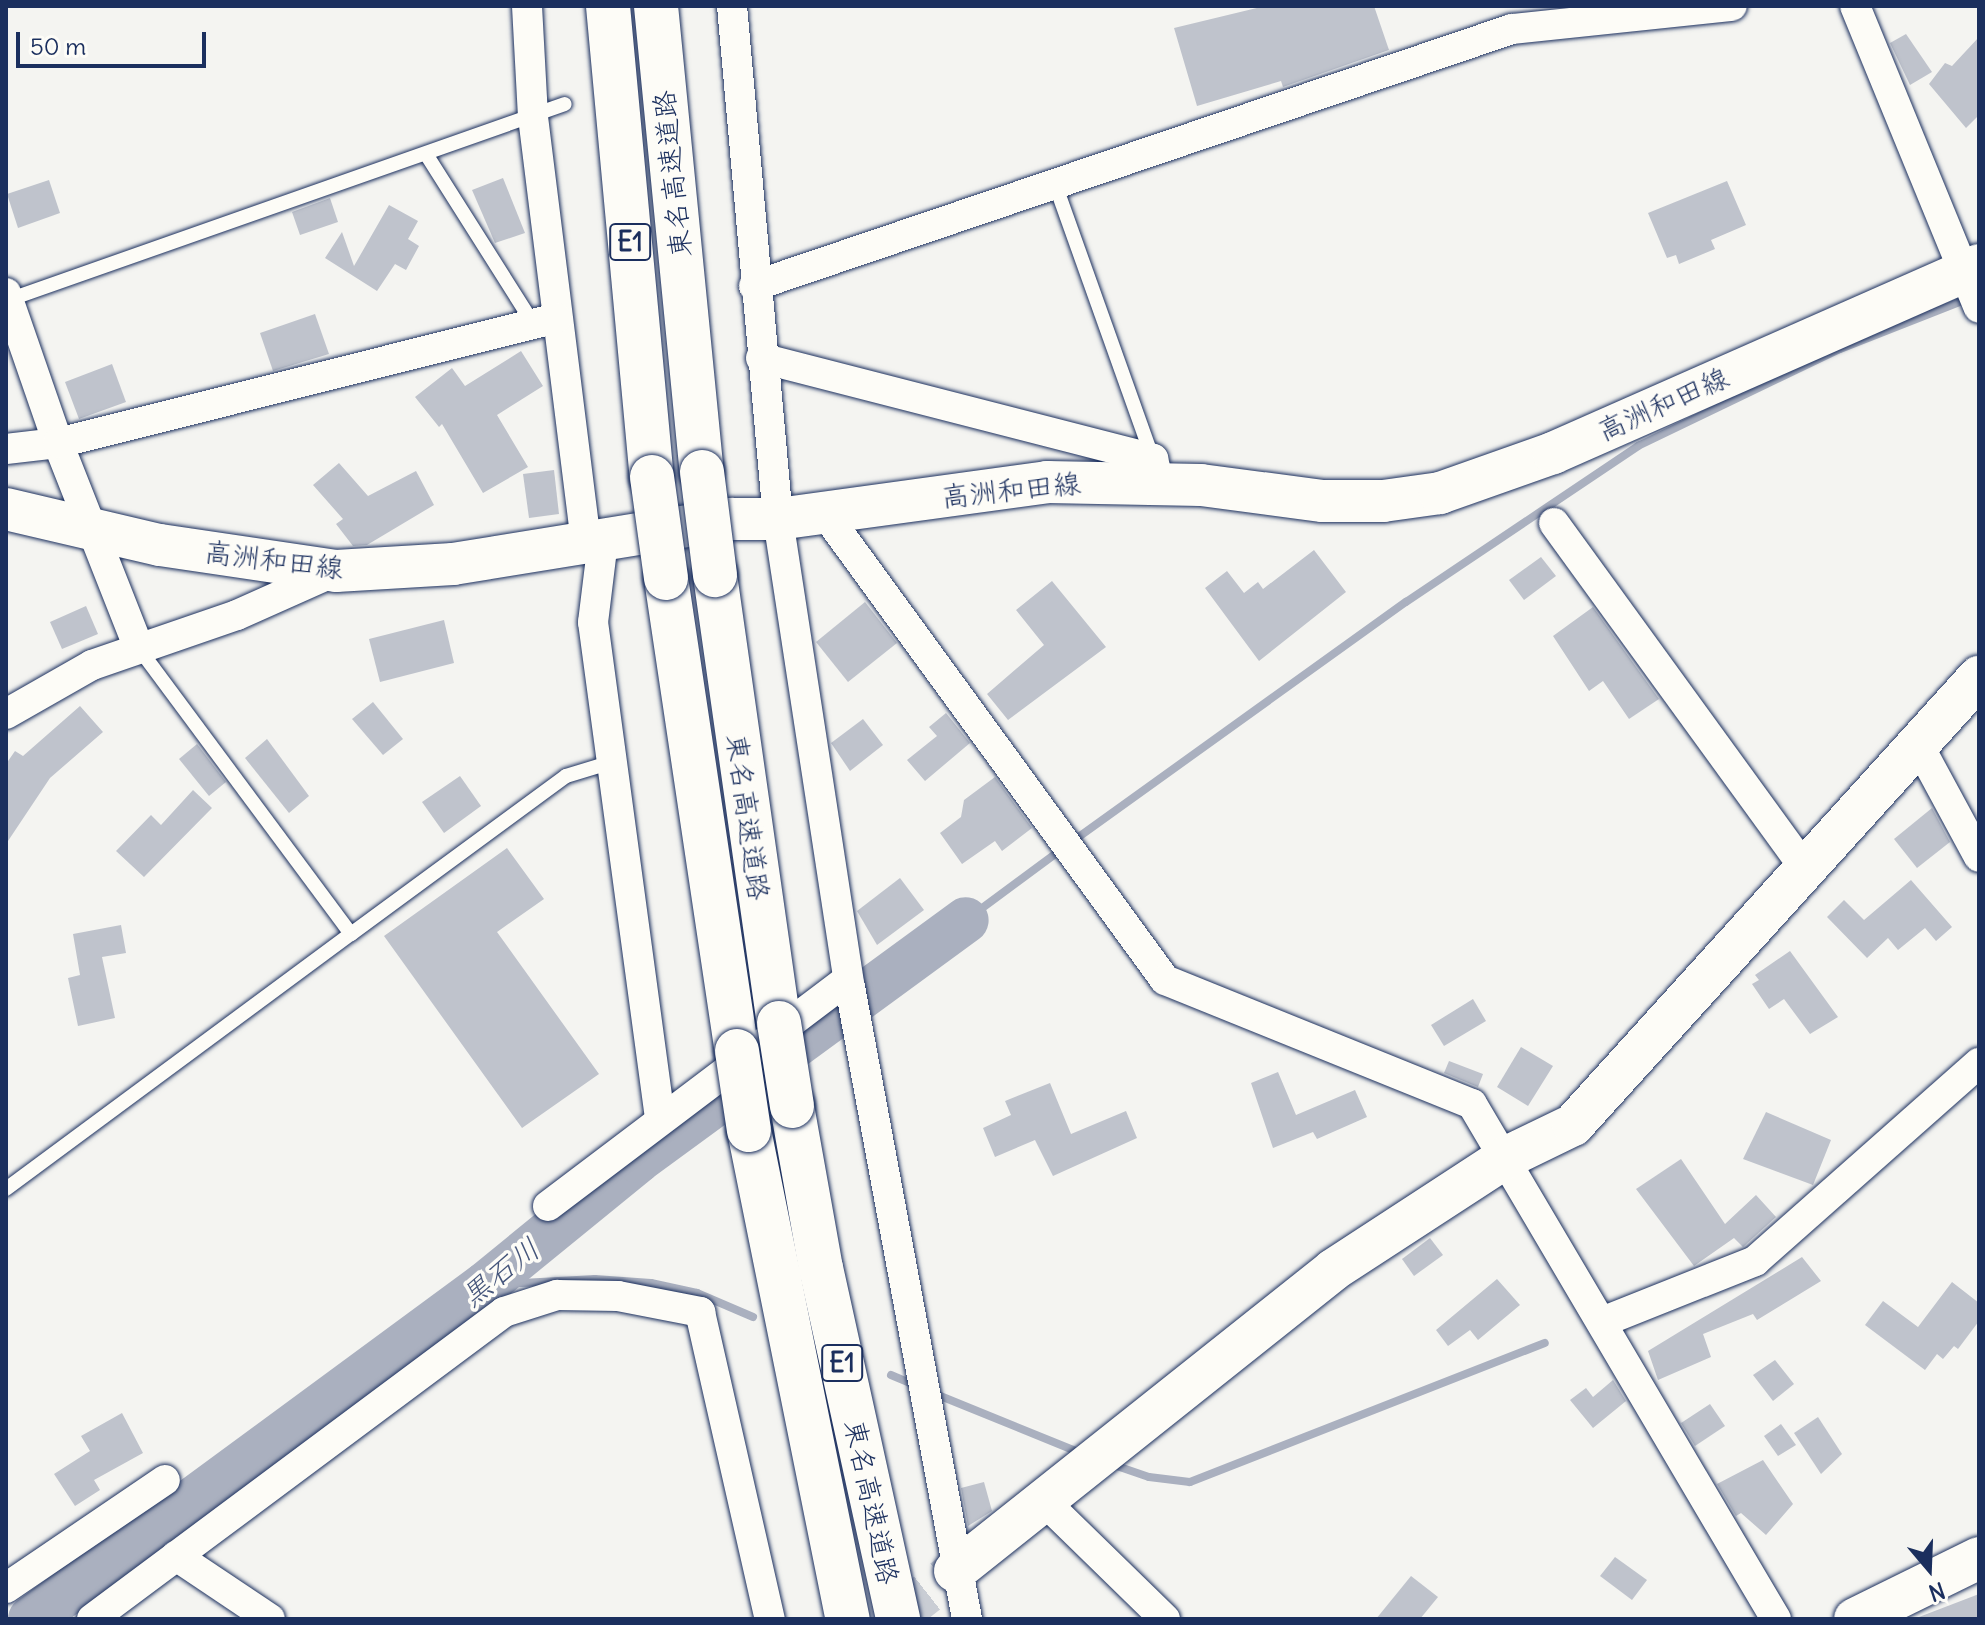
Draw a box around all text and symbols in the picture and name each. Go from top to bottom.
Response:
scale bar [20,16,210,66]
text: 50 m [30,31,86,61]
street label: 東名高速道路 [647,89,697,259]
road number: E1 [608,220,652,264]
street label: 高洲和田線 [1592,360,1734,448]
street label: 高洲和田線 [940,466,1082,514]
street label: 高洲和田線 [202,535,346,585]
street label: 東名高速道路 [720,731,776,903]
water label: 黒石川 [453,1230,547,1314]
road number: E1 [820,1341,864,1385]
street label: 東名高速道路 [838,1416,906,1588]
north arrow [1889,1529,1969,1609]
text: N [1925,1576,1949,1607]

